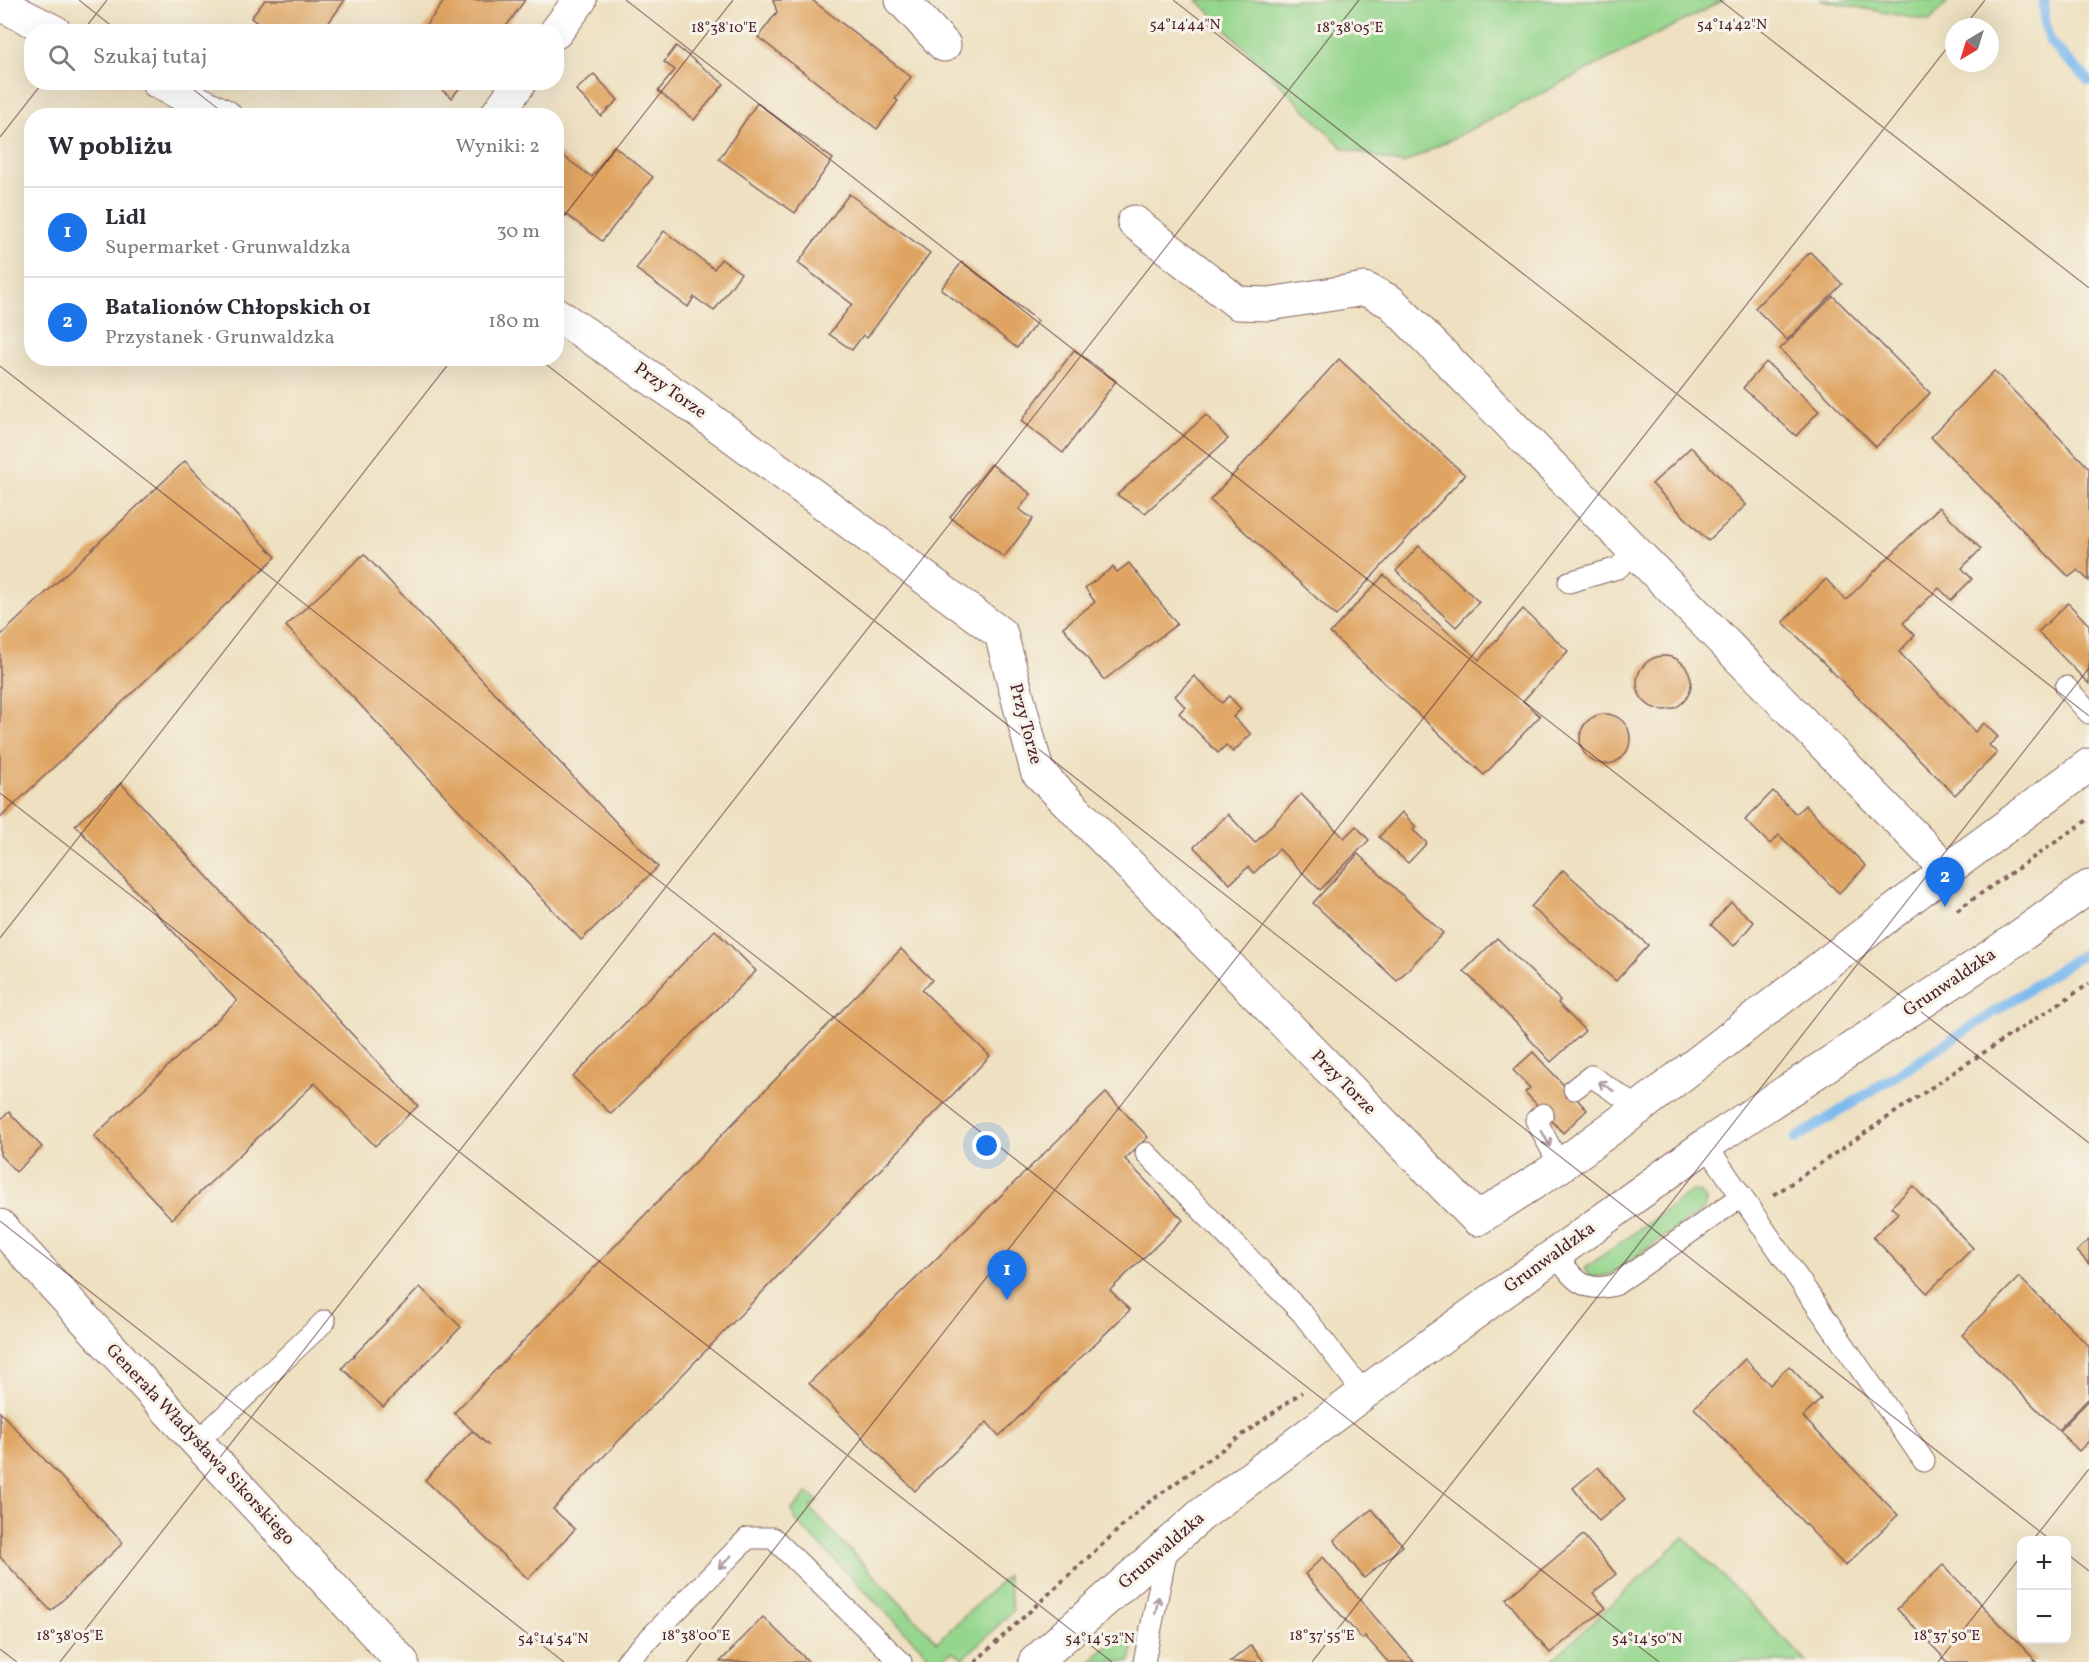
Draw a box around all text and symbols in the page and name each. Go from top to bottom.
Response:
text: 54°14'44"N [1149,15,1221,36]
text: 54°14'42"N [1697,15,1767,36]
text: 18°38'10"E [691,18,757,39]
text: 18°38'05"E [1316,18,1384,39]
north arrow [1945,18,1999,72]
search box [24,24,564,90]
icon: search [45,41,78,74]
text: Szukaj tutaj [93,42,207,73]
text: W pobliżu [48,129,172,165]
text: Wyniki: 2 [456,133,540,161]
text: Lidl [105,203,147,234]
text: 1 [63,218,72,246]
text: 30 m [496,218,540,246]
text: Supermarket · Grunwaldzka [105,234,351,262]
text: Batalionów Chłopskich 01 [105,293,371,324]
text: 2 [62,308,73,336]
text: 180 m [488,308,540,336]
text: Przystanek · Grunwaldzka [105,324,335,352]
street label: Przy Torze [629,357,711,425]
street label: Przy Torze [1002,681,1048,767]
pin: 2 [1926,858,1964,907]
street label: Grunwaldzka [1899,943,2001,1023]
street label: Przy Torze [1305,1045,1381,1121]
one-way arrow [1598,1080,1615,1092]
one-way arrow [1541,1129,1552,1147]
your location [972,1131,1001,1160]
street label: Grunwaldzka [1499,1216,1601,1300]
pin: 1 [988,1250,1026,1300]
street label: Generała Władysława Sikorskiego [100,1339,300,1551]
street label: Grunwaldzka [1113,1506,1211,1596]
map controls [2017,1536,2071,1644]
button: + [2017,1536,2071,1590]
one-way arrow [717,1555,732,1569]
button: − [2017,1590,2071,1644]
one-way arrow [1152,1596,1163,1615]
text: 18°38'05"E [36,1626,104,1647]
text: 18°38'00"E [661,1626,731,1647]
text: 18°37'55"E [1289,1626,1355,1647]
text: 18°37'50"E [1914,1626,1980,1647]
text: 54°14'54"N [518,1629,588,1650]
text: 54°14'52"N [1065,1629,1135,1650]
text: 54°14'50"N [1612,1629,1682,1650]

